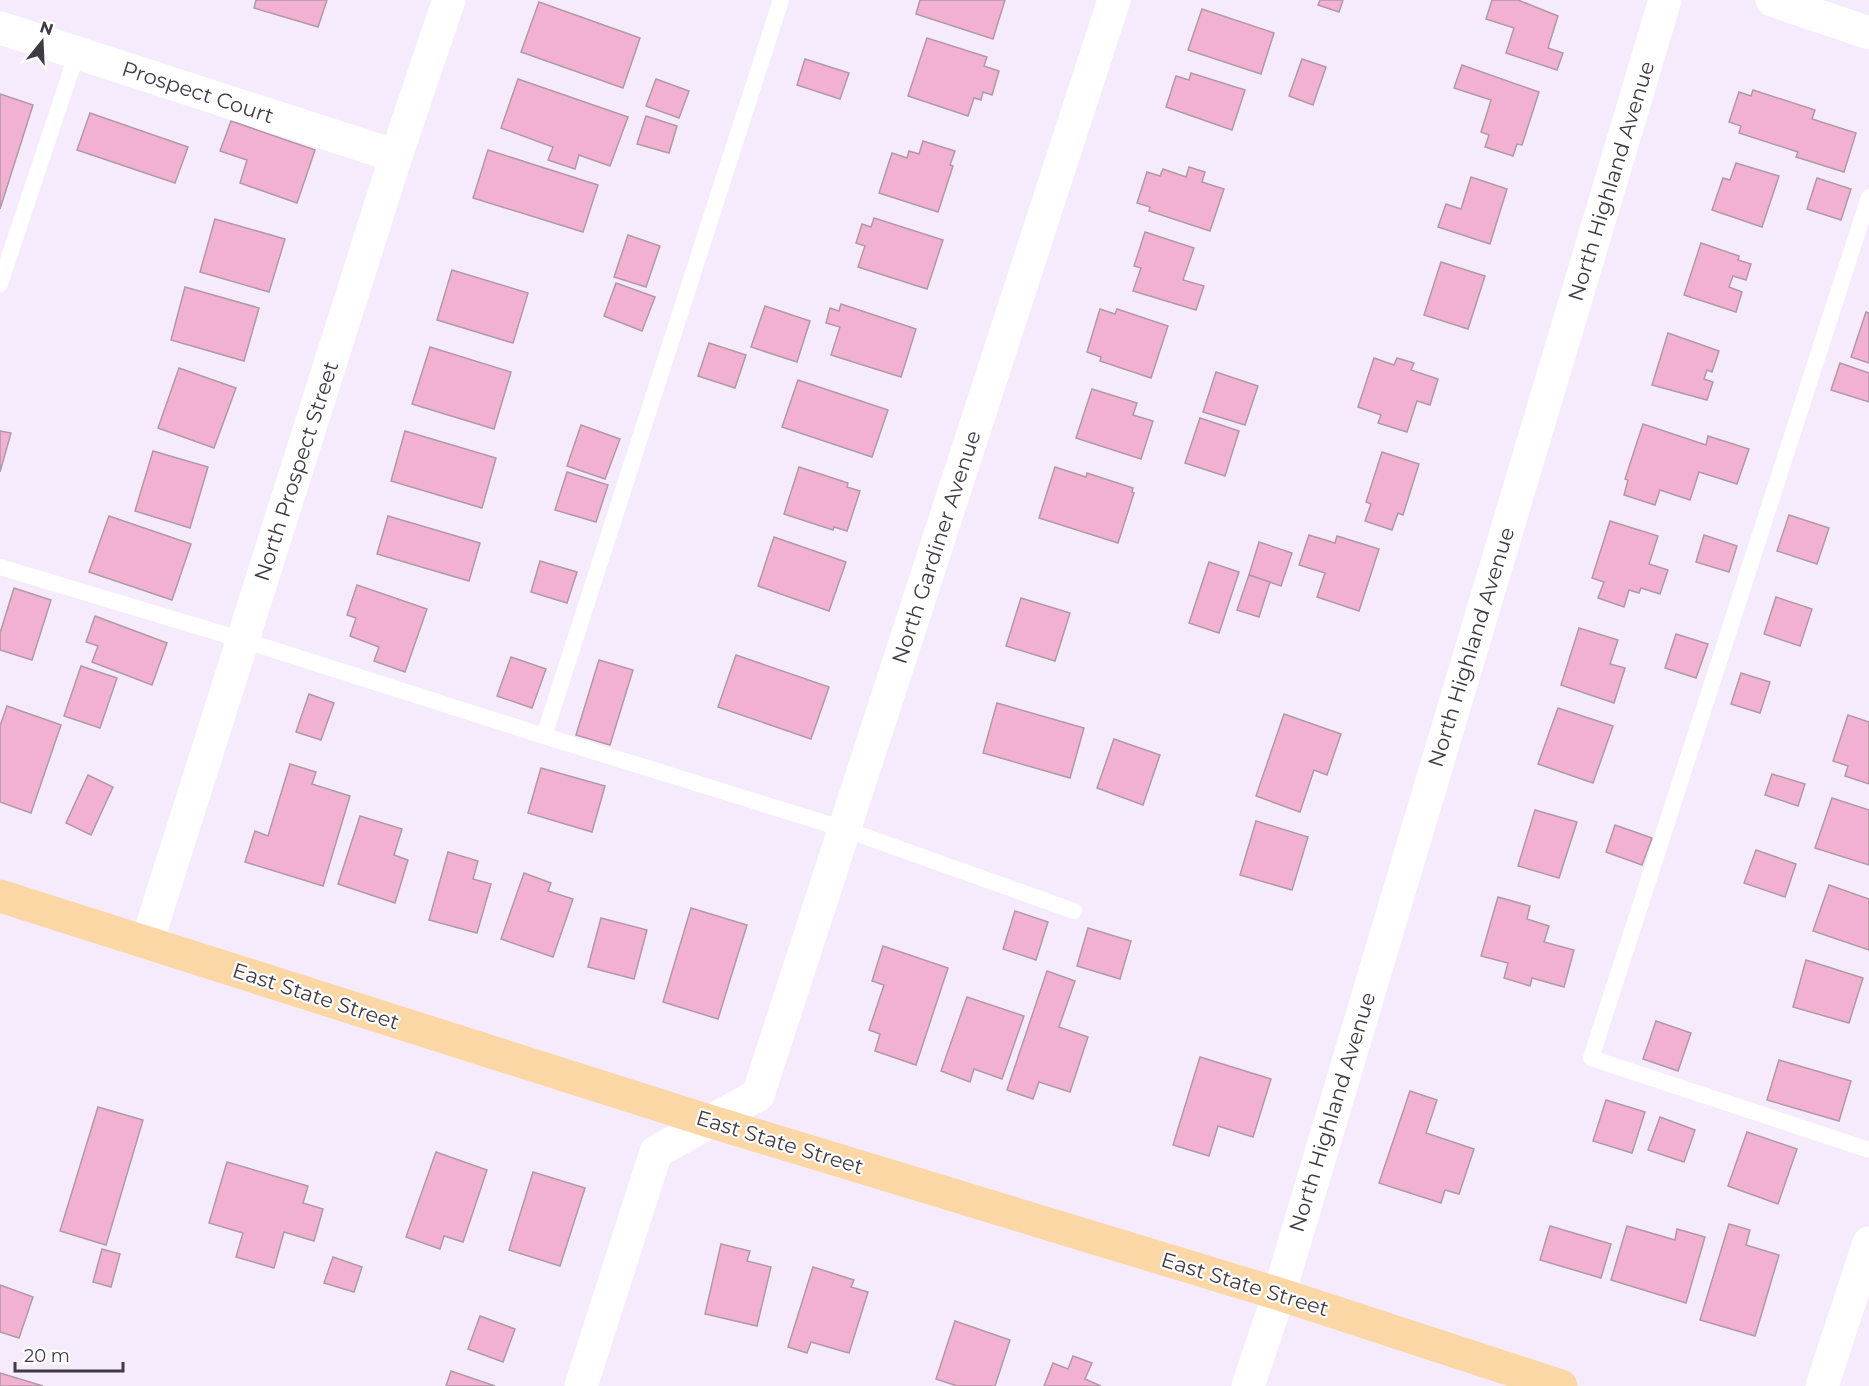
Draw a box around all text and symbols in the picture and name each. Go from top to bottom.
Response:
north arrow [12,12,72,72]
text: N [37,17,56,39]
street label: Prospect Court [119,56,277,128]
street label: North Highland Avenue [1563,58,1659,304]
street label: North Prospect Street [249,358,343,584]
street label: North Gardiner Avenue [886,427,986,667]
street label: North Highland Avenue [1423,524,1519,770]
street label: East State Street [229,957,403,1035]
street label: North Highland Avenue [1284,989,1380,1235]
street label: East State Street [693,1105,867,1179]
street label: East State Street [1158,1247,1332,1321]
scale bar [15,1335,123,1373]
text: 20 m [24,1345,70,1367]

